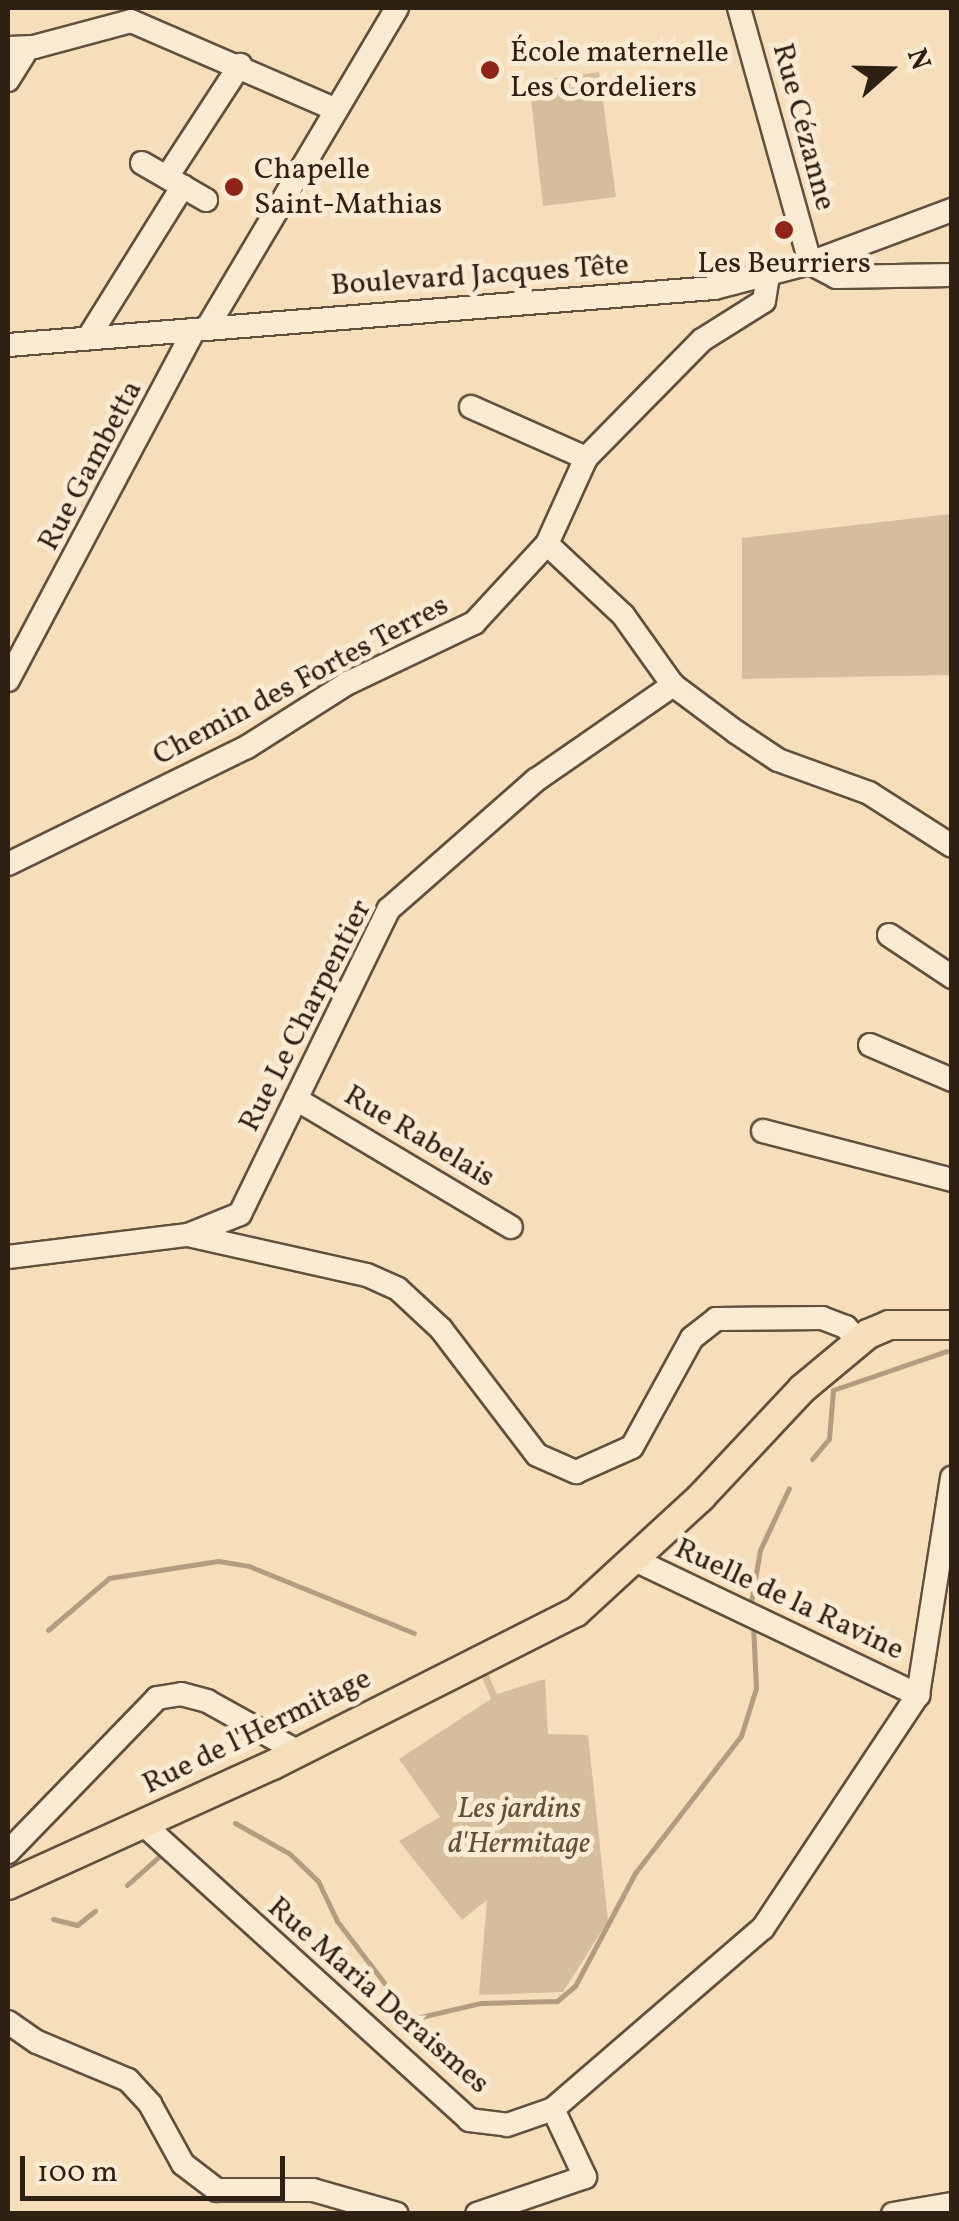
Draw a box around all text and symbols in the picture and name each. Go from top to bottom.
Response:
north arrow [839,20,939,120]
place label: École maternelle Les Cordeliers [510,35,729,106]
street label: Rue Cézanne [763,40,843,214]
text: N [896,43,939,76]
marker: École maternelle Les Cordeliers [479,59,501,81]
place label: Chapelle Saint-Mathias [254,152,442,222]
marker: Chapelle Saint-Mathias [223,176,245,198]
marker: Les Beurriers [773,219,795,241]
place label: Les Beurriers [697,246,871,282]
street label: Boulevard Jacques Tête [329,248,631,304]
street label: Rue Gambetta [31,375,151,557]
street label: Chemin des Fortes Terres [147,588,455,774]
street label: Rue Le Charpentier [232,894,380,1138]
street label: Rue Rabelais [337,1078,501,1196]
street label: Ruelle de la Ravine [669,1531,909,1669]
street label: Rue de l'Hermitage [137,1661,377,1803]
park label: Les jardins d'Hermitage [448,1791,590,1862]
street label: Rue Maria Deraismes [260,1890,496,2102]
scale bar [25,2136,290,2198]
text: 100 m [37,2152,118,2194]

